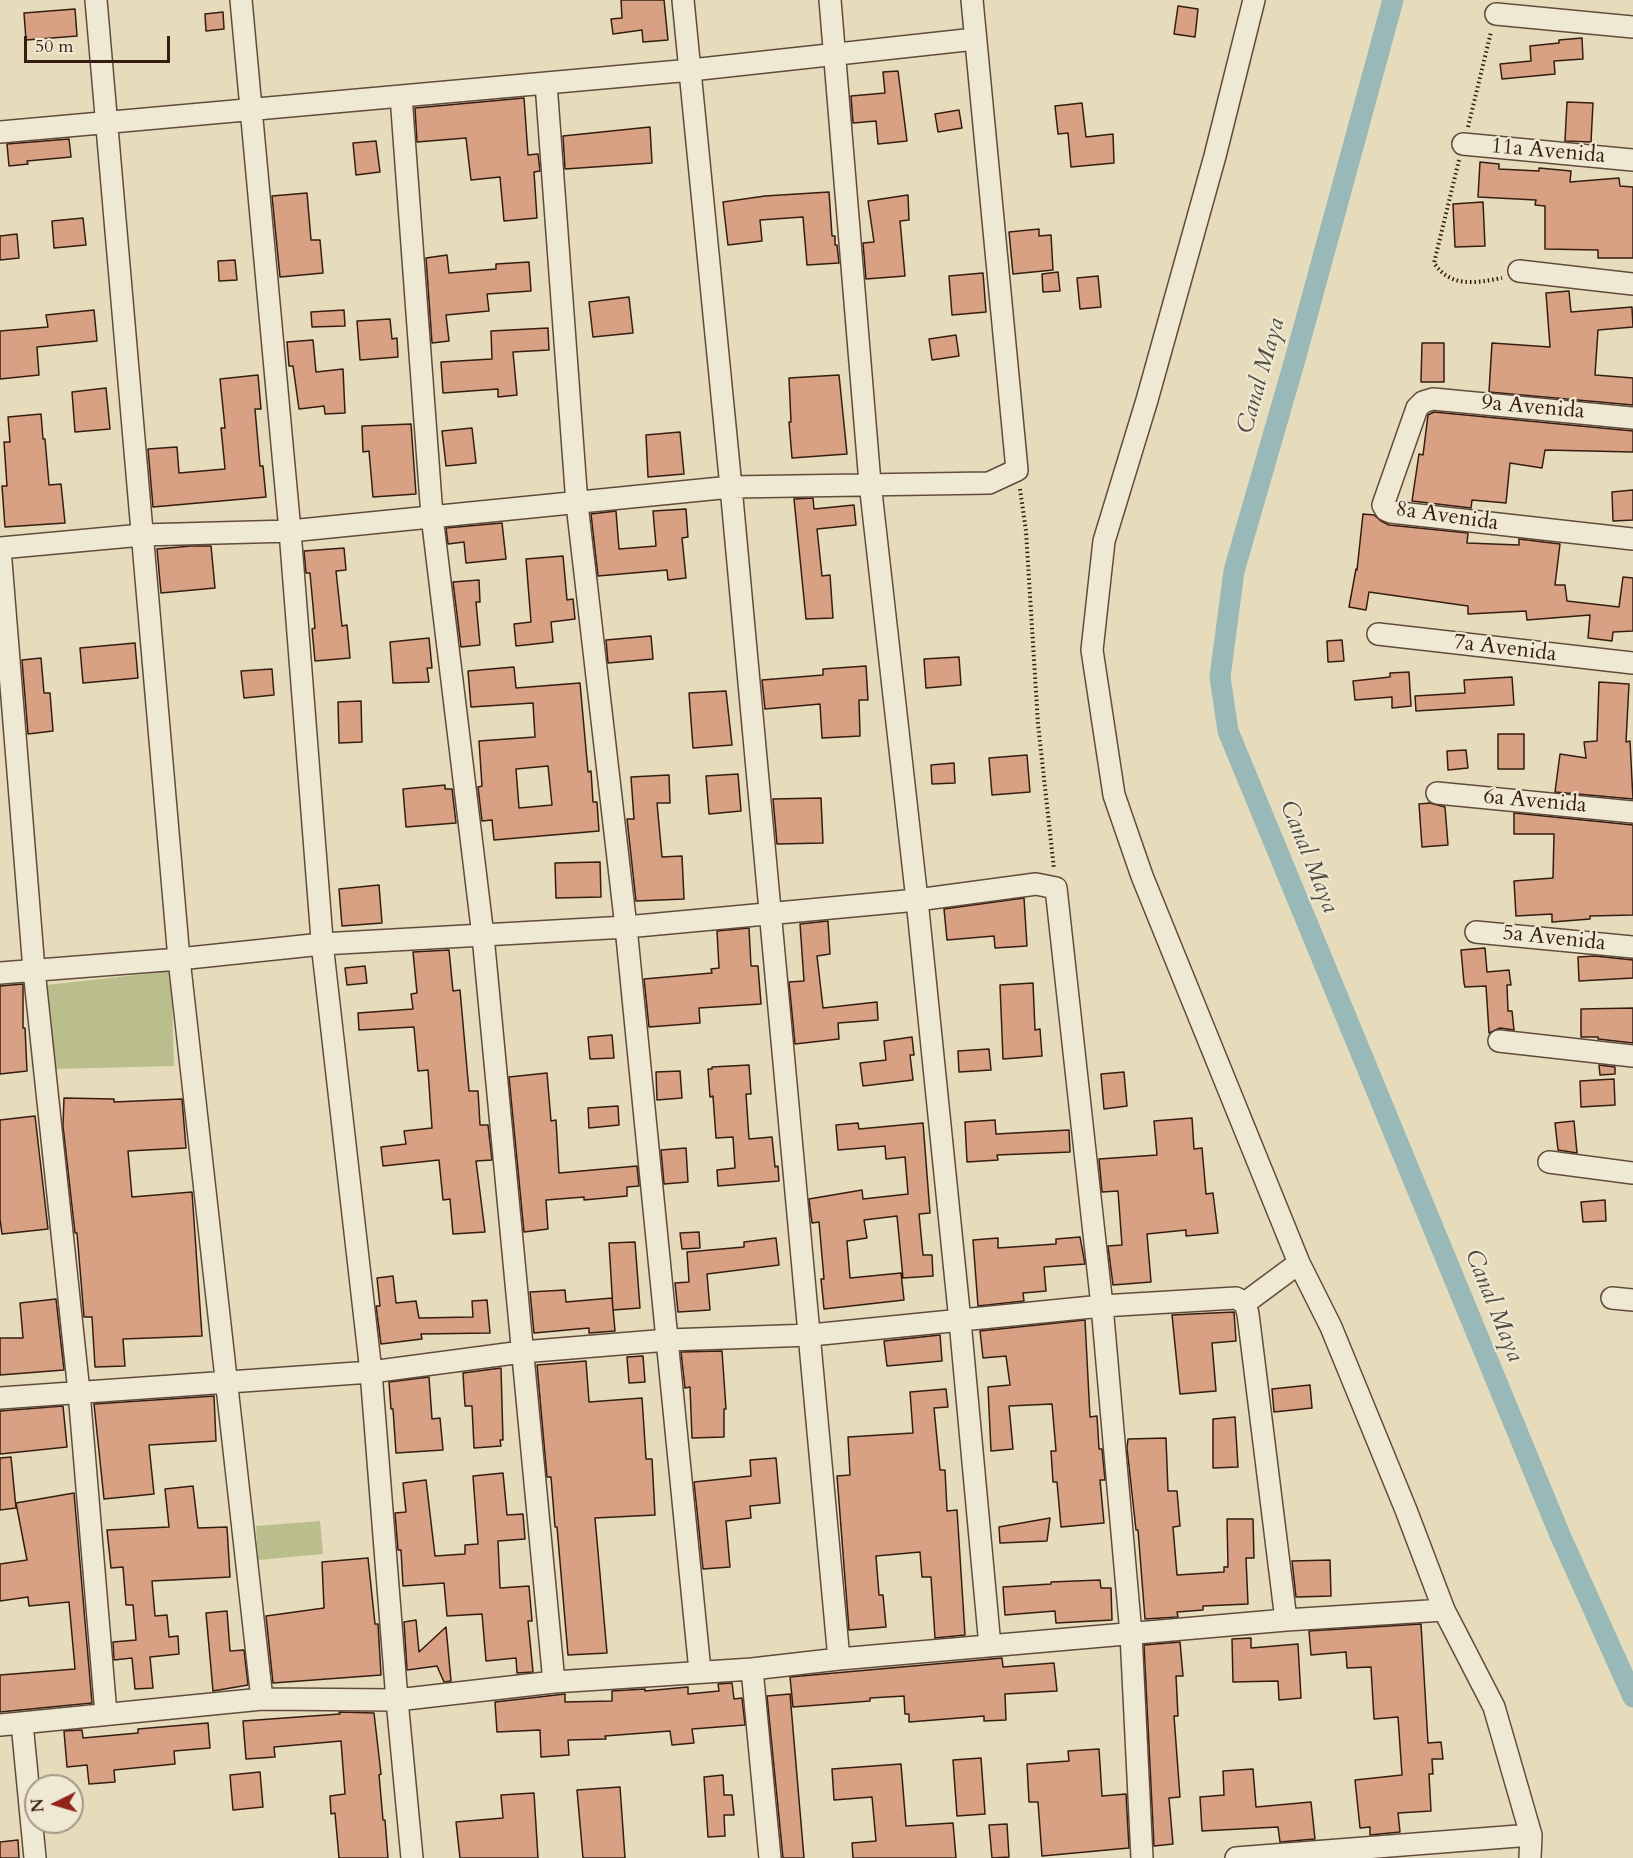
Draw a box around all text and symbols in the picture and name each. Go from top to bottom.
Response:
scale bar [27,24,172,62]
text: 50 m [35,34,74,59]
street label: 11a Avenida [1490,134,1606,170]
water label: Canal Maya [1232,315,1292,437]
street label: 9a Avenida [1480,390,1586,426]
street label: 8a Avenida [1394,497,1500,537]
street label: 7a Avenida [1452,630,1558,668]
street label: 6a Avenida [1482,784,1588,820]
water label: Canal Maya [1272,796,1344,918]
street label: 5a Avenida [1501,920,1607,958]
water label: Canal Maya [1457,1245,1529,1367]
north arrow [24,1774,84,1834]
text: N [26,1798,50,1813]

